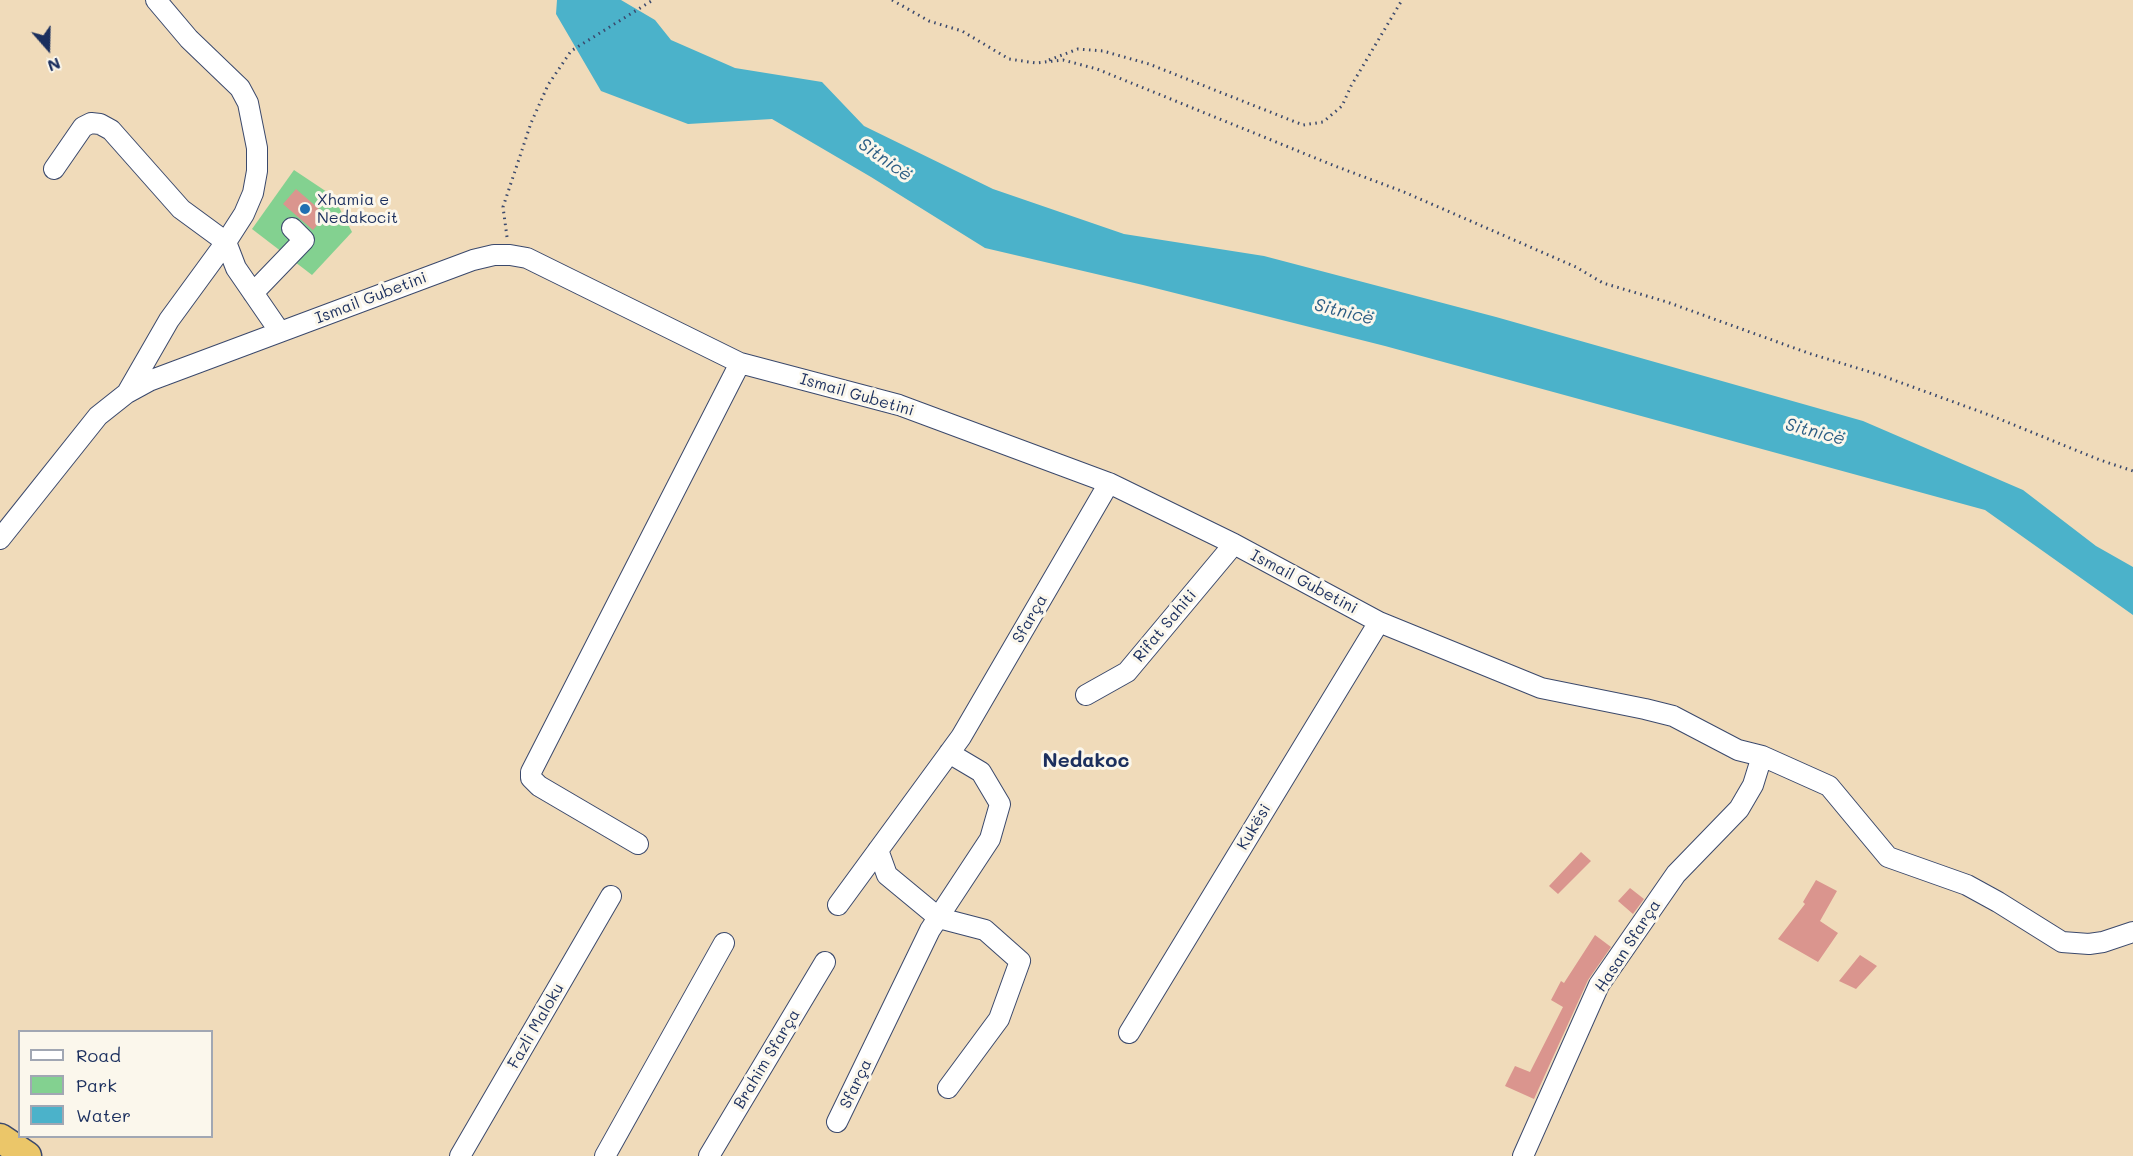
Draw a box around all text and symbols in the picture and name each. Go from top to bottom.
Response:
north arrow [18,18,78,78]
text: N [45,53,64,77]
water label: Sitnicë [854,134,916,186]
place label: Xhamia e Nedakocit [317,190,398,228]
marker: Xhamia e Nedakocit [298,202,312,216]
street label: Ismail Gubetini [313,268,429,328]
water label: Sitnicë [1312,294,1376,330]
street label: Ismail Gubetini [798,370,916,420]
water label: Sitnicë [1783,414,1847,450]
street label: Ismail Gubetini [1247,546,1361,618]
street label: Rifat Sahiti [1129,586,1201,666]
street label: Sfarça [1009,591,1051,647]
district label: Nedakoc [1043,749,1129,773]
street label: Kukësi [1233,801,1275,853]
street label: Hasan Sfarça [1591,896,1665,996]
street label: Fazli Maloku [504,980,568,1072]
street label: Brahim Sfarça [730,1006,804,1112]
legend [18,1030,213,1138]
text: Road [76,1043,121,1067]
street label: Sfarça [836,1056,876,1112]
text: Park [76,1073,117,1097]
text: Water [76,1103,131,1127]

